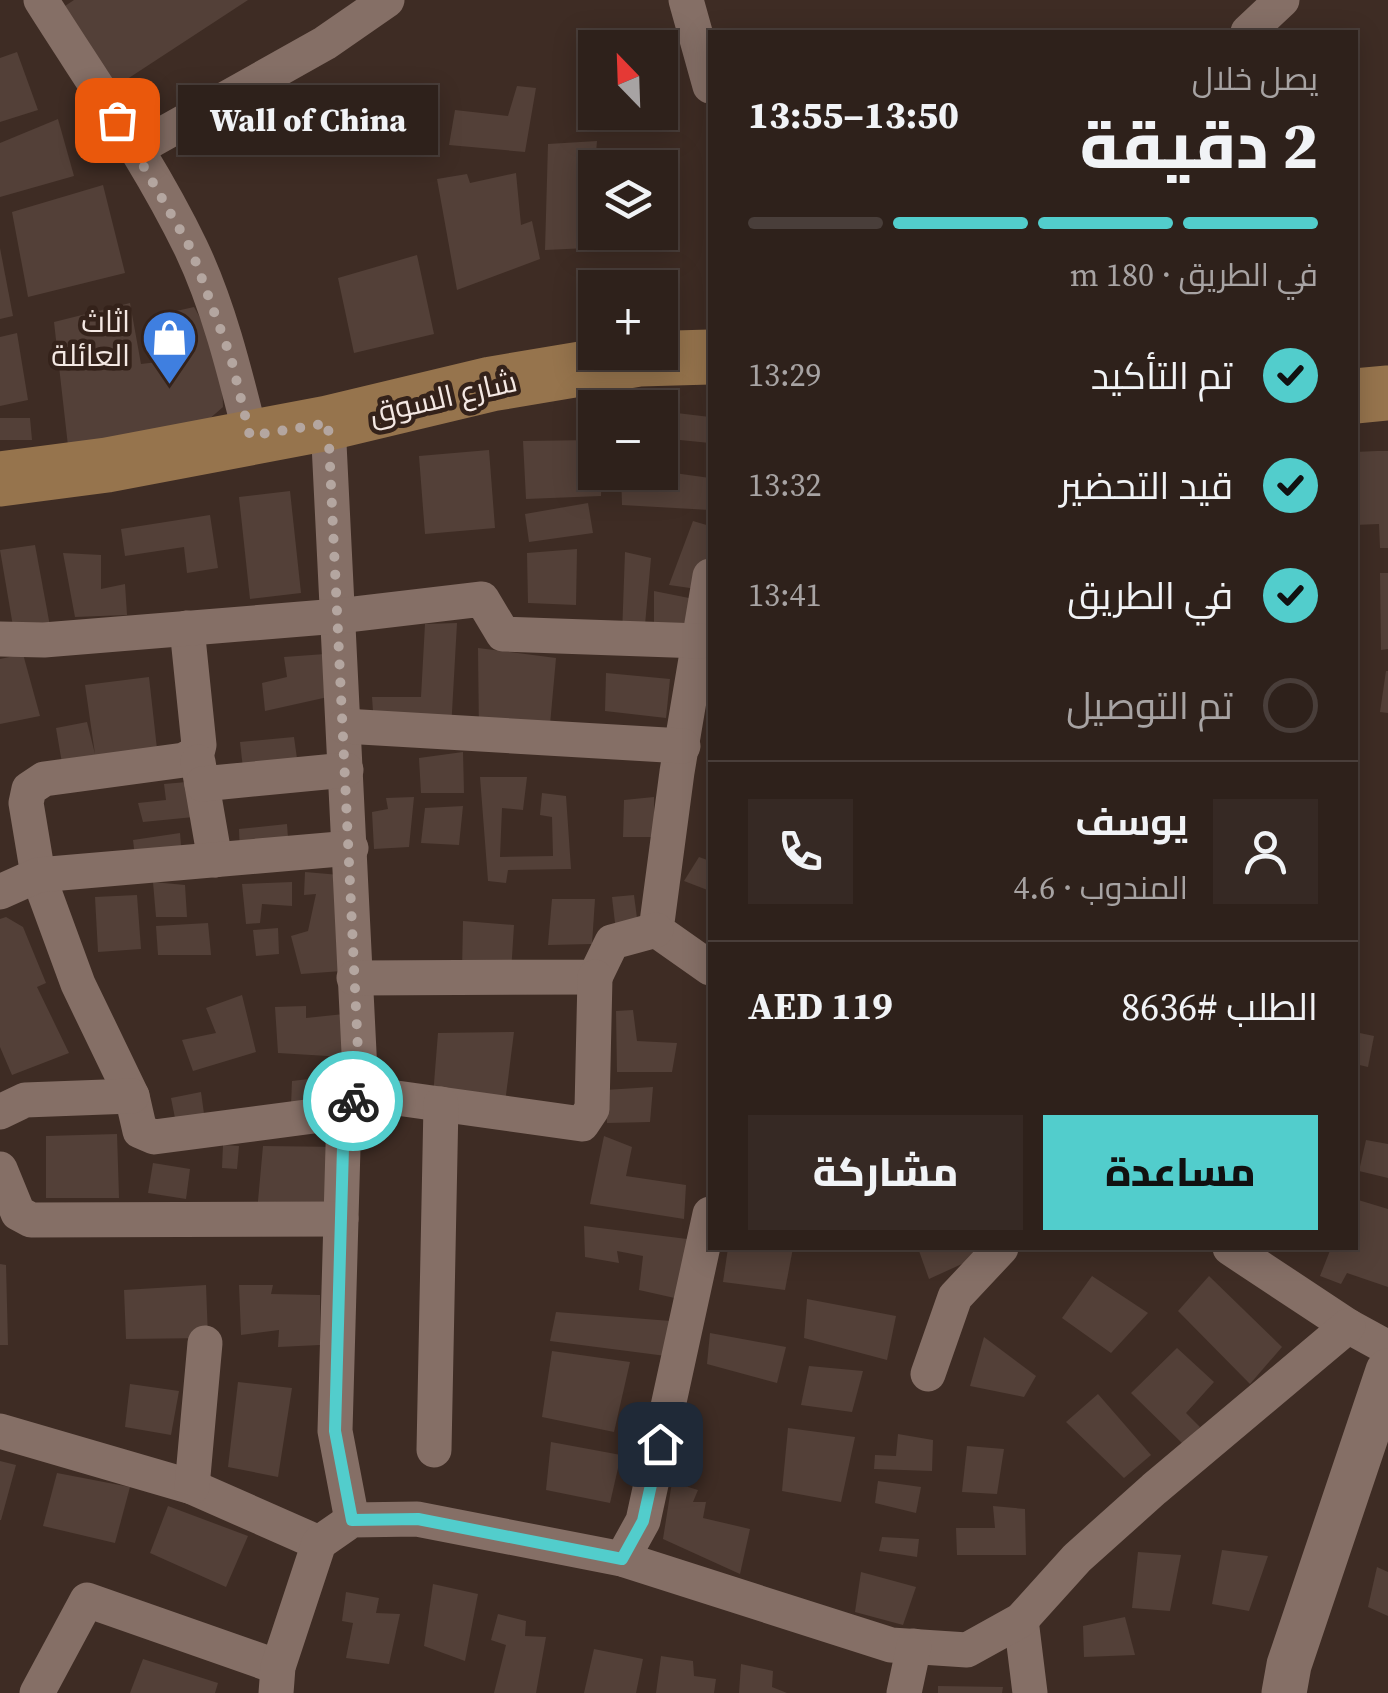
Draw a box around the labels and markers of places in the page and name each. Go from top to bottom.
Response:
pin [75,78,160,163]
callout: Wall of China [177,85,437,155]
place label: اثاث العائلة [51,301,130,376]
shop icon: اثاث العائلة [139,308,199,387]
pin [618,1402,703,1487]

